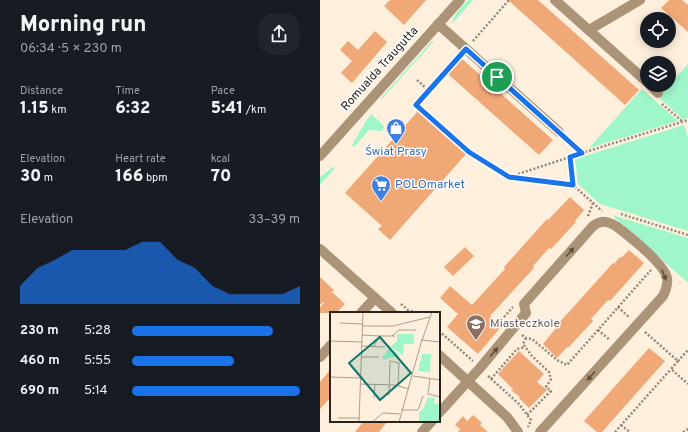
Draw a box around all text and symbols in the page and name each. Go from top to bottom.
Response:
text: Morning run [20,12,146,39]
map controls [640,12,676,92]
button: locate [640,12,676,48]
button: share [258,13,300,55]
street label: Romualda Traugutta [338,23,422,115]
text: 06:34 · 5 × 230 m [20,41,122,57]
button: layers [640,56,676,92]
pin [480,60,514,94]
icon: arrive [486,66,508,88]
text: Distance [20,84,63,98]
text: Time [115,84,140,98]
text: Pace [211,84,235,98]
text: 1.15 [20,98,49,120]
text: 6:32 [115,98,150,120]
text: 5:41 [211,98,243,120]
text: km [49,103,66,117]
text: /km [243,103,266,117]
shop icon: Świat Prasy [385,117,407,145]
place label: Świat Prasy [365,144,427,160]
text: Elevation [20,152,65,166]
text: Heart rate [115,152,166,166]
text: kcal [211,152,230,166]
text: 30 [20,166,41,188]
text: 166 [115,166,143,188]
text: 70 [211,166,231,188]
text: m [41,171,53,185]
text: bpm [143,171,168,185]
supermarket icon: POLOmarket [370,174,392,202]
place label: POLOmarket [395,177,465,193]
text: Elevation [20,212,73,228]
text: 33–39 m [248,212,300,228]
one-way arrow [566,247,575,257]
one-way arrow [662,269,668,281]
inset map [330,312,440,422]
school or university icon: Miasteczkole [465,313,487,341]
place label: Miasteczkole [490,316,560,332]
text: 230 m [20,323,59,339]
text: 5:28 [84,323,111,339]
one-way arrow [489,347,498,357]
text: 460 m [20,353,60,369]
text: 5:55 [84,353,111,369]
one-way arrow [586,371,596,381]
text: 690 m [20,383,59,399]
text: 5:14 [84,383,108,399]

